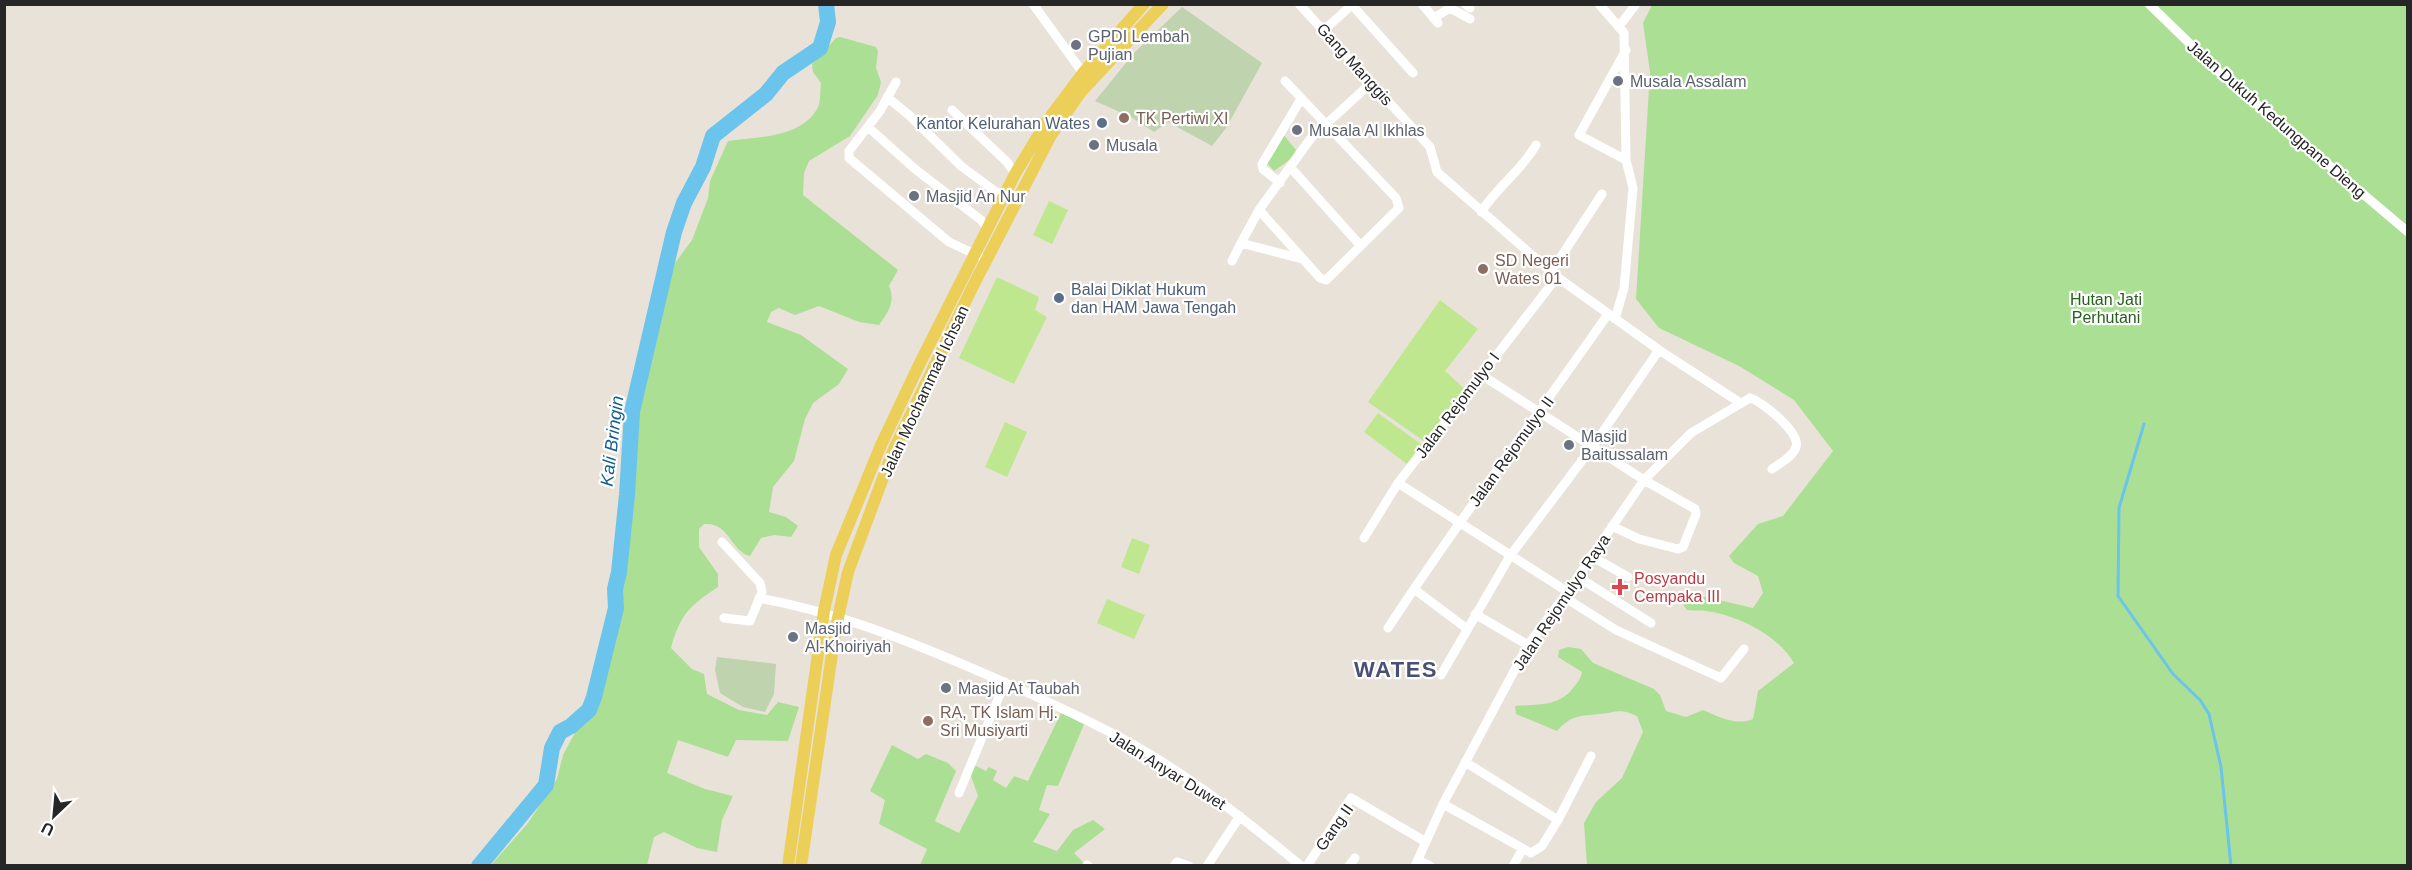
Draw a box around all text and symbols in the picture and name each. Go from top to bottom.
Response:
street label: Gang Manggis [1313,20,1396,109]
place label: GPDI Lembah Pujian [1088,28,1189,63]
street label: Jalan Dukuh Kedungpane Dieng [2184,37,2369,201]
marker: GPDI Lembah Pujian [1069,38,1083,52]
place label: Musala Assalam [1630,73,1747,90]
marker: Musala Assalam [1611,74,1625,88]
place label: TK Pertiwi XI [1136,110,1228,127]
marker: TK Pertiwi XI [1117,111,1131,125]
place label: Kantor Kelurahan Wates [916,115,1090,132]
marker: Kantor Kelurahan Wates [1095,116,1109,130]
place label: Musala Al Ikhlas [1309,122,1425,139]
marker: Musala Al Ikhlas [1290,123,1304,137]
place label: Musala [1106,137,1158,154]
marker: Musala [1087,138,1101,152]
place label: Masjid An Nur [926,188,1026,205]
marker: Masjid An Nur [907,189,921,203]
place label: SD Negeri Wates 01 [1495,252,1569,287]
marker: SD Negeri Wates 01 [1476,262,1490,276]
place label: Balai Diklat Hukum dan HAM Jawa Tengah [1071,281,1236,316]
marker: Balai Diklat Hukum dan HAM Jawa Tengah [1052,291,1066,305]
park label: Hutan Jati Perhutani [2070,291,2142,326]
street label: Jalan Mochammad Ichsan [877,303,972,479]
street label: Jalan Rejomulyo I [1412,349,1502,461]
street label: Jalan Rejomulyo II [1466,393,1557,510]
water label: Kali Bringin [597,395,627,487]
place label: Masjid Baitussalam [1581,428,1668,463]
marker: Masjid Baitussalam [1562,438,1576,452]
street label: Jalan Rejomulyo Raya [1510,531,1613,673]
place label: Posyandu Cempaka III [1634,570,1720,605]
marker: Posyandu Cempaka III [1611,578,1629,596]
place label: Masjid Al-Khoiriyah [805,620,891,655]
marker: Masjid Al-Khoiriyah [786,630,800,644]
district label: WATES [1354,657,1438,682]
place label: Masjid At Taubah [958,680,1080,697]
marker: Masjid At Taubah [939,681,953,695]
place label: RA, TK Islam Hj. Sri Musiyarti [940,704,1058,739]
marker: RA, TK Islam Hj. Sri Musiyarti [921,714,935,728]
street label: Jalan Anyar Duwet [1107,728,1229,813]
north arrow [24,786,84,846]
street label: Gang II [1312,801,1356,854]
text: U [39,819,57,839]

